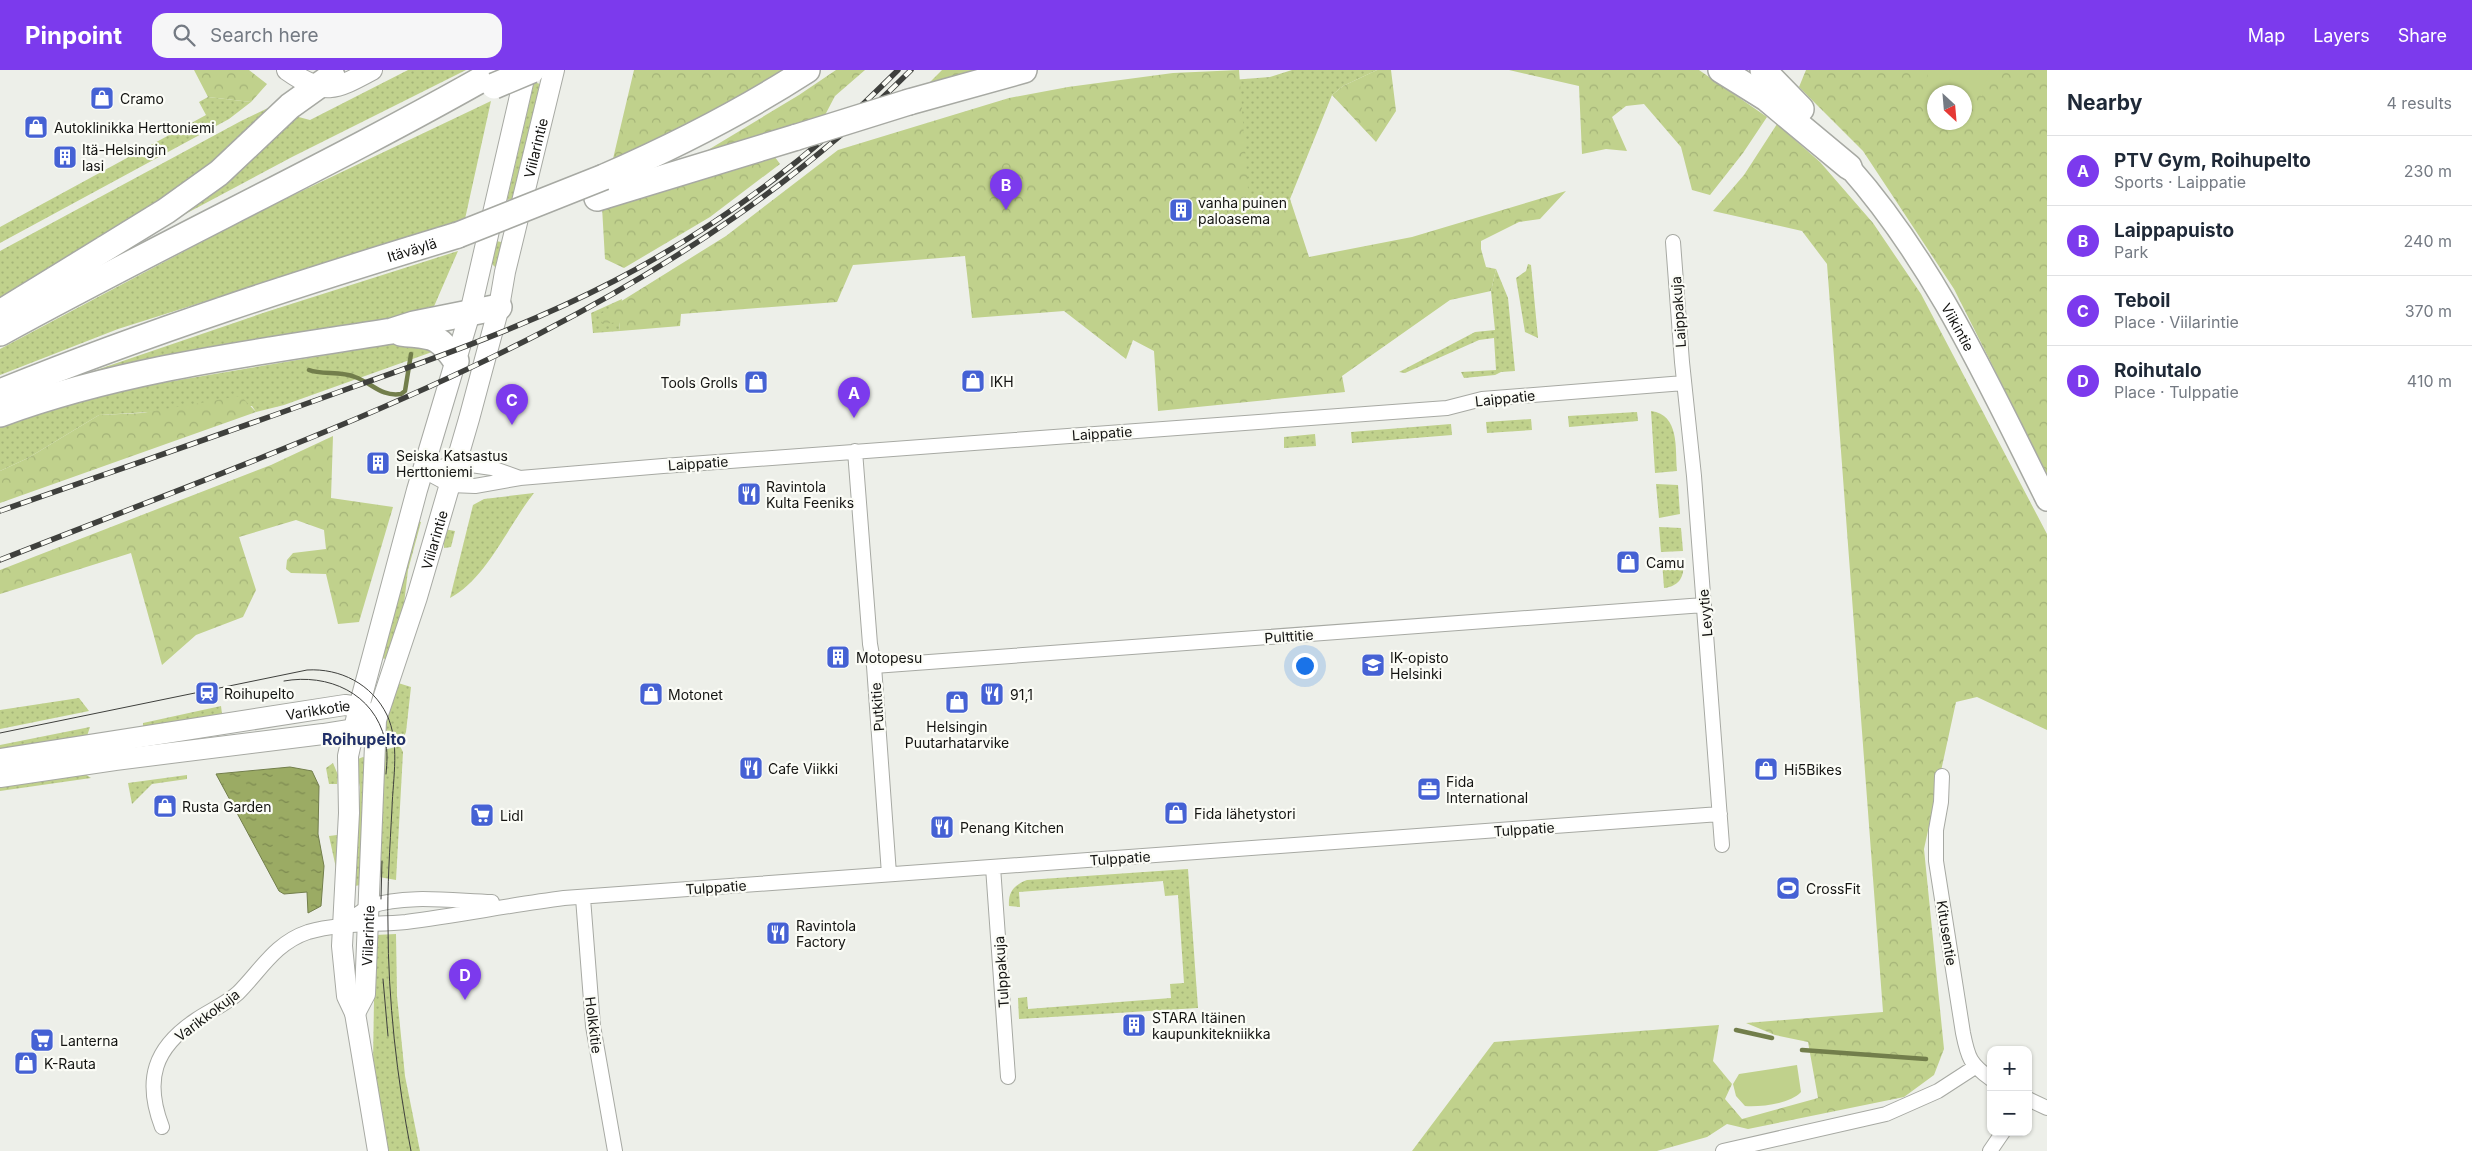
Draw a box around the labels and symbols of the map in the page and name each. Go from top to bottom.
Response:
shop icon: Cramo [89,85,115,111]
north arrow [1927,85,1972,130]
place label: Cramo [120,90,164,107]
shop icon: Autoklinikka Herttoniemi [23,114,49,140]
street label: Viilarintie [520,116,551,180]
place label: Autoklinikka Herttoniemi [54,119,215,136]
place label: Itä-Helsingin lasi [82,141,166,174]
building icon: Itä-Helsingin lasi [52,144,78,170]
pin: B [990,169,1022,210]
place label: vanha puinen paloasema [1198,194,1287,227]
building icon: vanha puinen paloasema [1168,197,1194,223]
street label: Itäväylä [385,234,439,265]
street label: Laippakuja [1667,276,1689,348]
street label: Viikintie [1938,300,1978,354]
shop icon: IKH [960,368,986,394]
shop icon: Tools Grolls [743,369,769,395]
place label: IKH [990,373,1014,390]
place label: Tools Grolls [661,374,738,391]
pin: A [838,377,870,418]
pin: C [496,384,528,425]
street label: Laippatie [1474,386,1536,410]
street label: Laippatie [1071,422,1133,444]
place label: Seiska Katsastus Herttoniemi [396,447,508,480]
building icon: Seiska Katsastus Herttoniemi [365,450,391,476]
street label: Laippatie [667,452,729,474]
place label: Ravintola Kulta Feeniks [766,478,854,511]
restaurant icon: Ravintola Kulta Feeniks [736,481,762,507]
street label: Viilarintie [417,508,450,571]
shop icon: Camu [1615,549,1641,575]
place label: Camu [1646,554,1685,571]
street label: Levytie [1694,588,1716,638]
street label: Pulttitie [1264,626,1314,646]
building icon: Motopesu [825,644,851,670]
place label: Motopesu [856,649,922,666]
place label: IK-opisto Helsinki [1390,649,1449,682]
school or university icon: IK-opisto Helsinki [1360,652,1386,678]
your location [1292,653,1318,679]
station icon: Roihupelto [194,680,220,706]
shop icon: Motonet [638,681,664,707]
restaurant icon: 91,1 [979,681,1005,707]
street label: Putkitie [867,682,887,732]
place label: Roihupelto [224,685,294,702]
place label: Motonet [668,686,723,703]
place label: 91,1 [1010,686,1033,703]
shop icon: Helsingin Puutarhatarvike [944,689,970,715]
street label: Varikkotie [285,696,352,723]
place label: Helsingin Puutarhatarvike [905,718,1009,751]
district label: Roihupelto [322,729,406,749]
restaurant icon: Cafe Viikki [738,755,764,781]
shop icon: Hi5Bikes [1753,756,1779,782]
place label: Cafe Viikki [768,760,838,777]
place label: Hi5Bikes [1784,761,1842,778]
place label: Fida International [1446,773,1528,806]
office icon: Fida International [1416,776,1442,802]
shop icon: Rusta Garden [152,793,178,819]
place label: Rusta Garden [182,798,271,815]
shop icon: Fida lähetystori [1163,800,1189,826]
supermarket icon: Lidl [469,802,495,828]
place label: Fida lähetystori [1194,805,1296,822]
place label: Lidl [500,807,523,824]
restaurant icon: Penang Kitchen [929,814,955,840]
street label: Tulppatie [1493,818,1555,840]
place label: Penang Kitchen [960,819,1064,836]
street label: Tulppatie [1089,847,1151,869]
sports icon: CrossFit [1775,875,1801,901]
street label: Tulppatie [685,876,747,898]
place label: CrossFit [1806,880,1861,897]
street label: Kitusentie [1933,899,1961,967]
street label: Viilarintie [358,905,377,966]
place label: Ravintola Factory [796,917,856,950]
restaurant icon: Ravintola Factory [765,920,791,946]
street label: Tulppakuja [990,935,1012,1009]
pin: D [449,959,481,1000]
street label: Varikkokuja [171,985,243,1045]
street label: Holkkitie [582,996,606,1054]
place label: STARA Itäinen kaupunkitekniikka [1152,1009,1271,1042]
building icon: STARA Itäinen kaupunkitekniikka [1121,1012,1147,1038]
supermarket icon: Lanterna [29,1027,55,1053]
place label: Lanterna [60,1032,118,1049]
shop icon: K-Rauta [13,1050,39,1076]
place label: K-Rauta [44,1055,96,1072]

